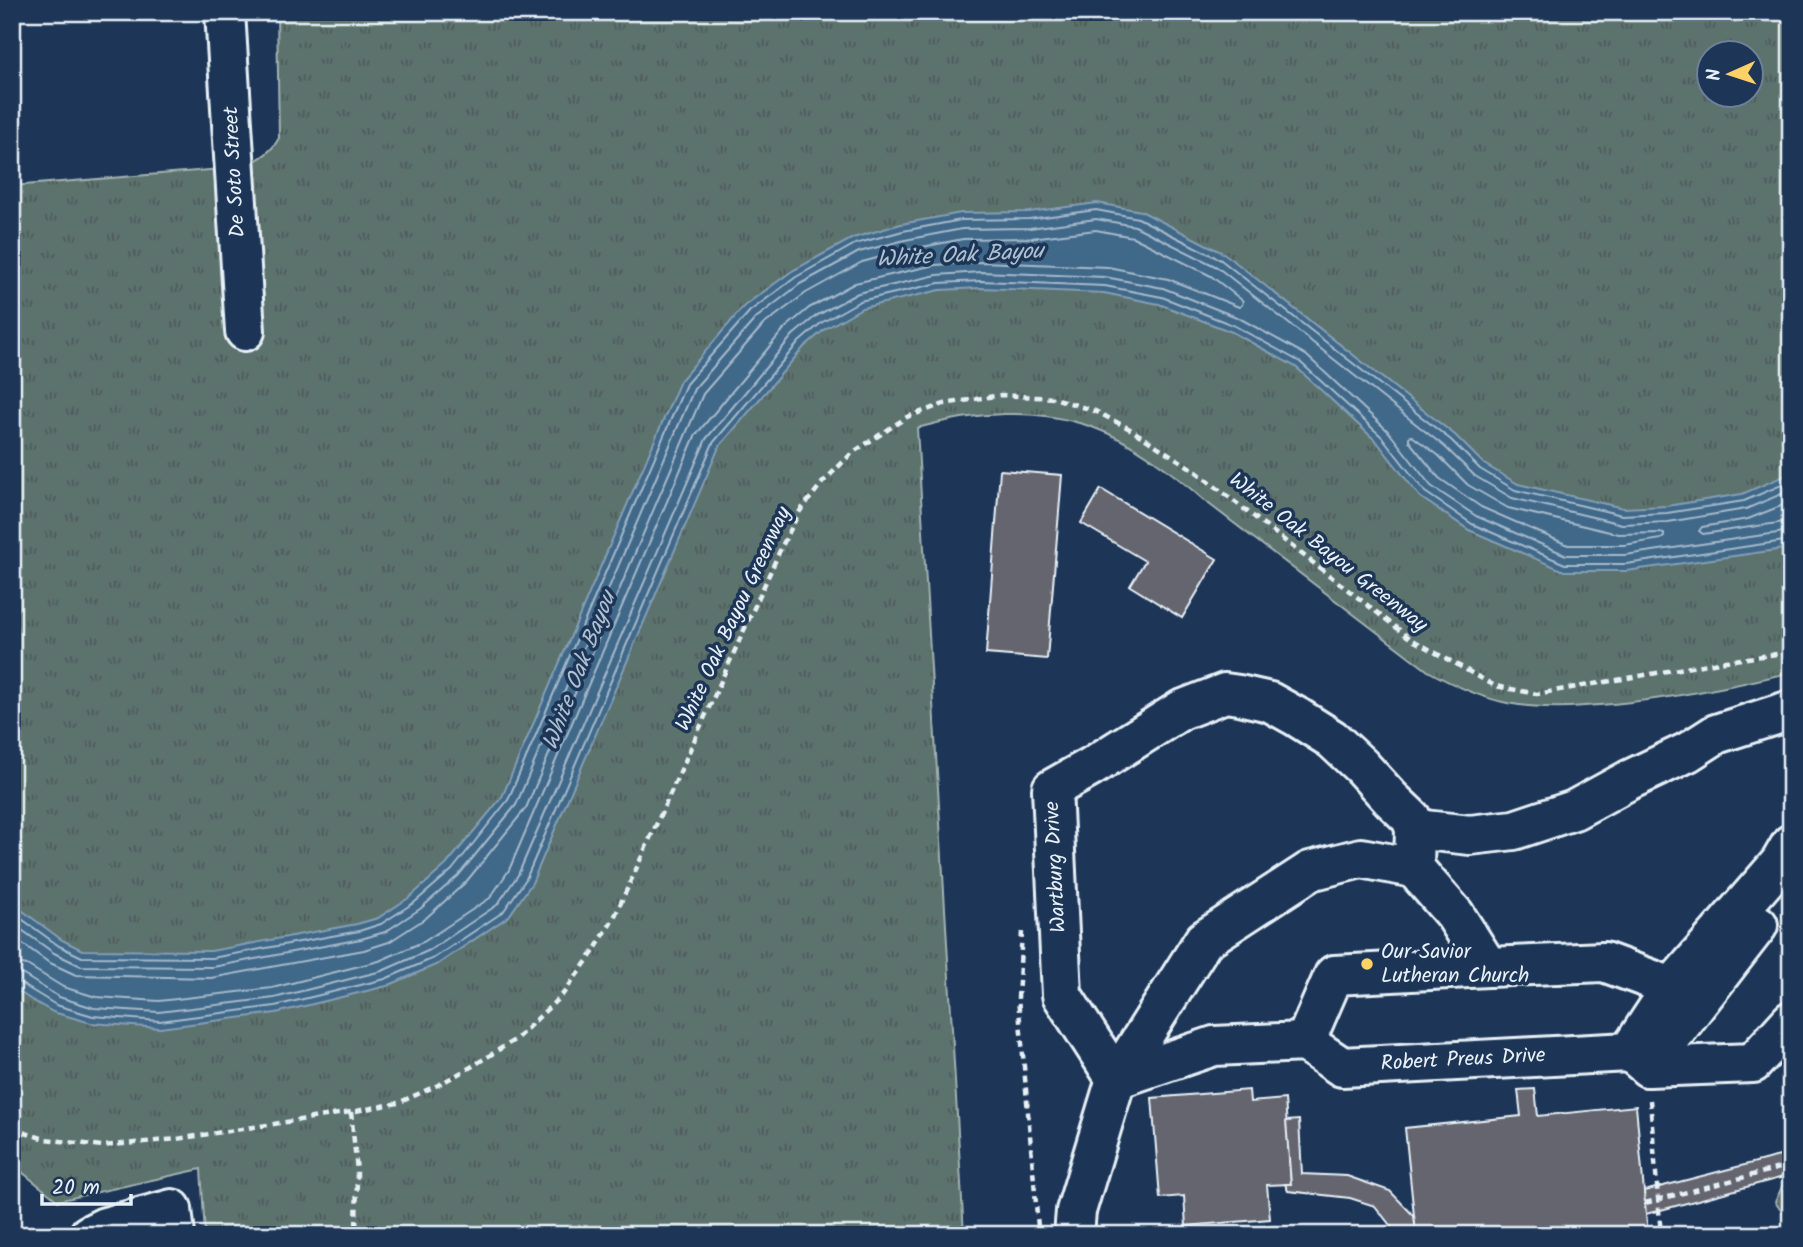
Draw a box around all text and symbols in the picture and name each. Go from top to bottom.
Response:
north arrow [1694,38,1764,108]
text: N [1700,68,1730,82]
street label: De Soto Street [215,105,255,238]
water label: White Oak Bayou [876,234,1047,278]
street label: White Oak Bayou Greenway [1222,465,1435,641]
street label: White Oak Bayou Greenway [667,501,801,737]
water label: White Oak Bayou [533,584,628,755]
street label: Wartburg Drive [1036,800,1076,934]
place label: Our Savior Lutheran Church [1381,936,1529,993]
marker: Our Savior Lutheran Church [1359,956,1375,972]
street label: Robert Preus Drive [1380,1039,1547,1081]
scale bar [42,1163,131,1207]
text: 20 m [52,1172,100,1205]

